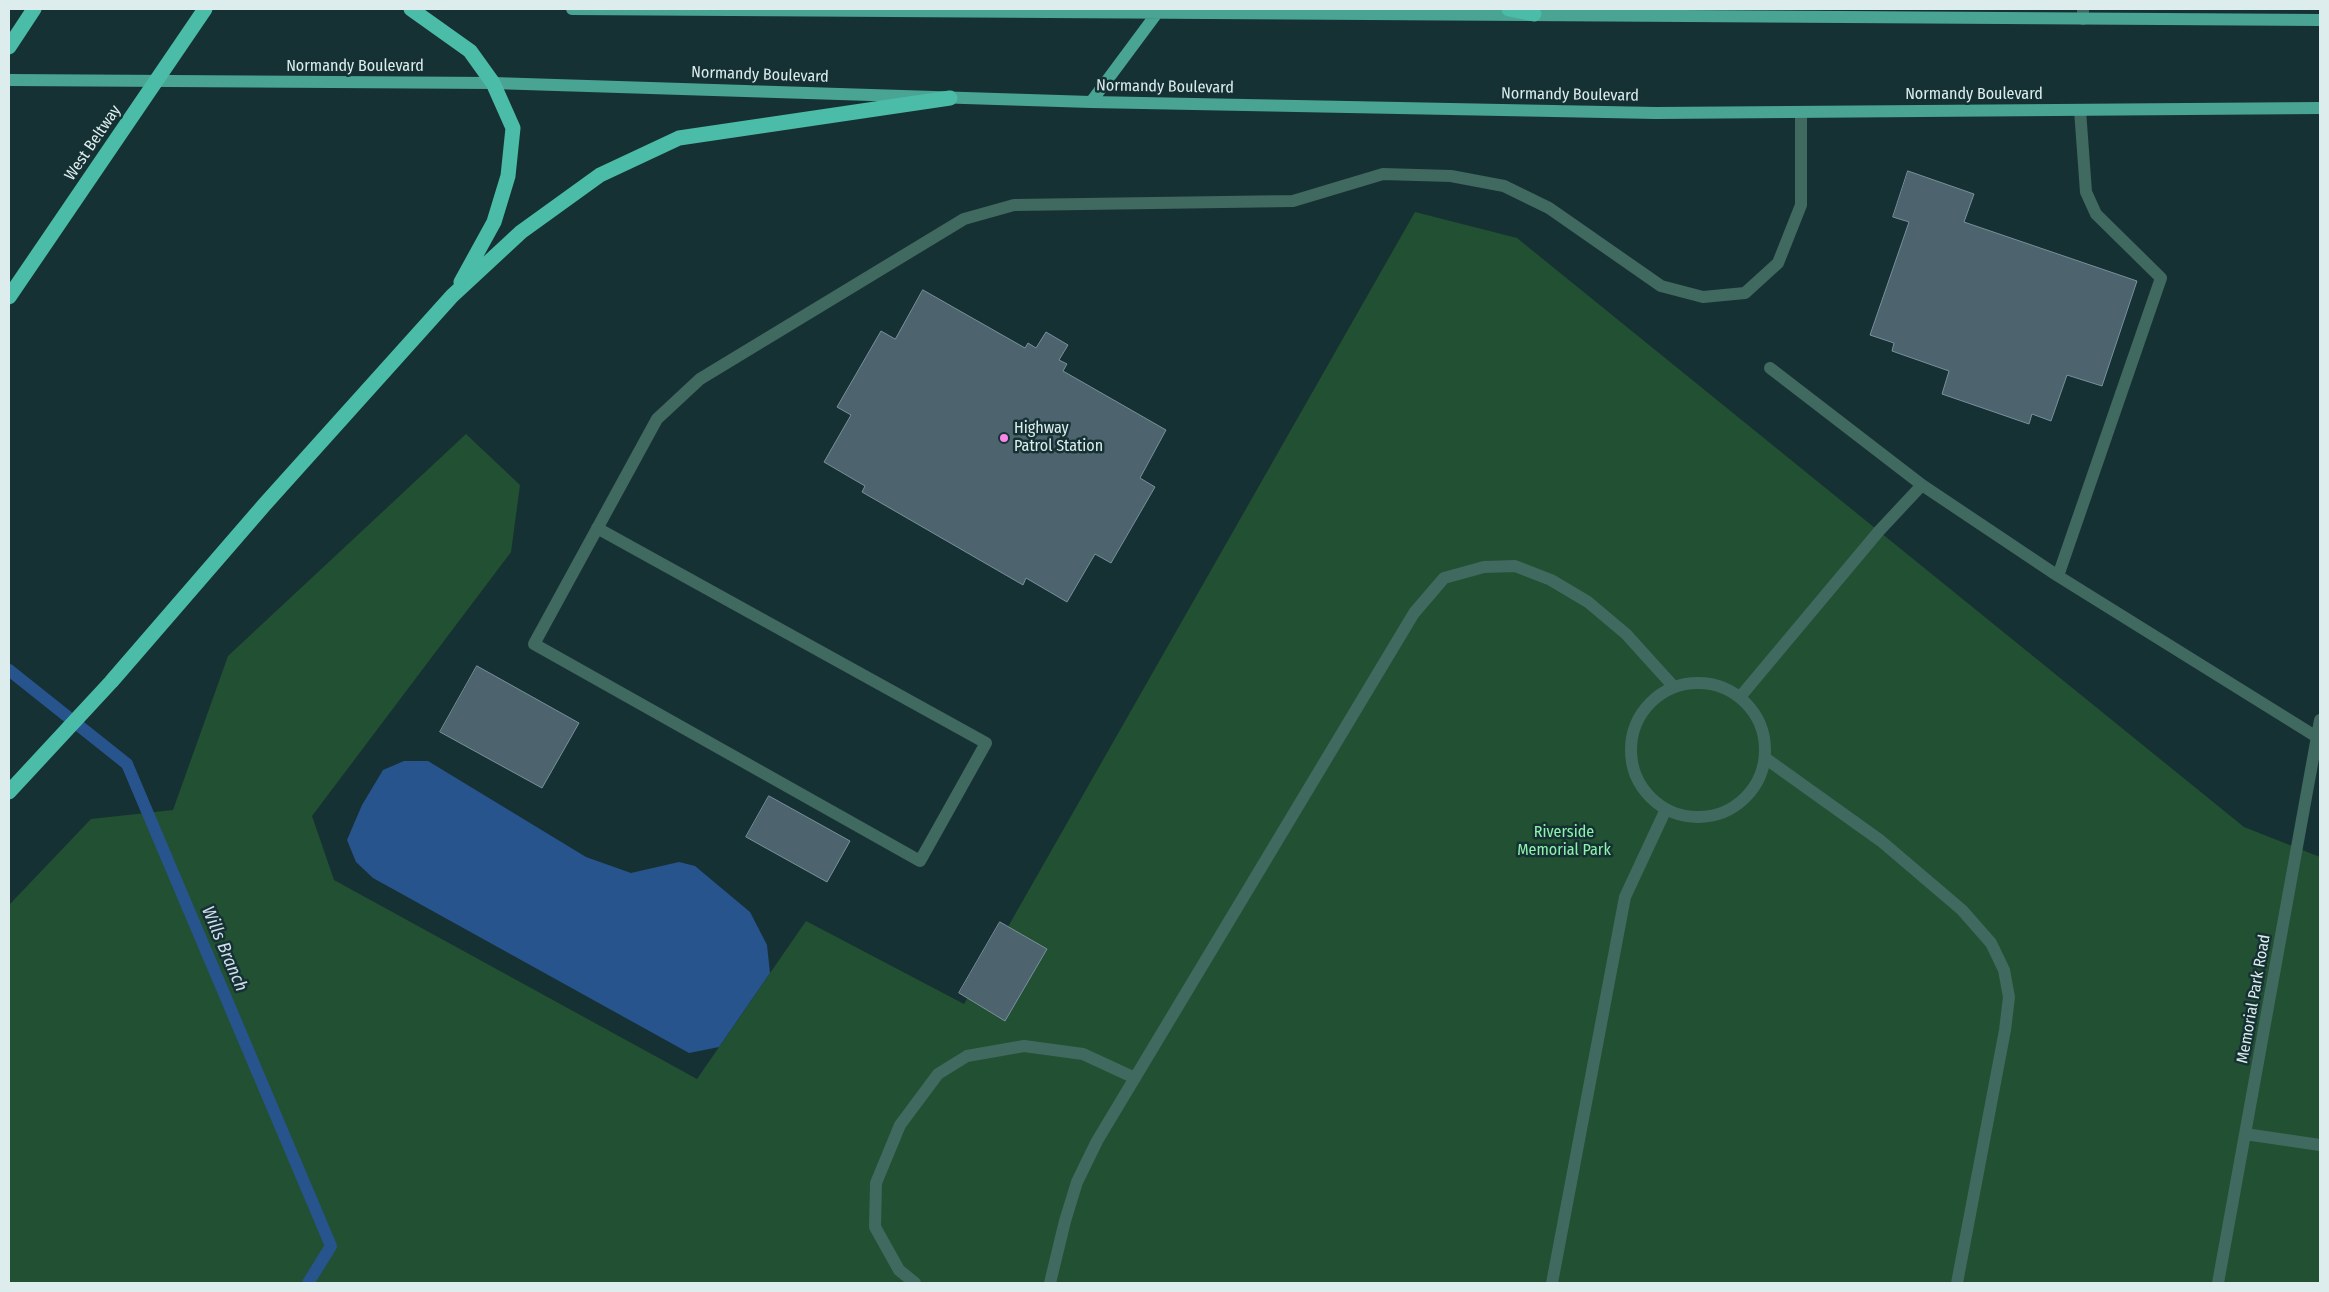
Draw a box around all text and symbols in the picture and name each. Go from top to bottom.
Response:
street label: Normandy Boulevard [286,57,424,77]
street label: Normandy Boulevard [691,63,829,87]
street label: Normandy Boulevard [1096,76,1234,98]
street label: Normandy Boulevard [1501,84,1639,106]
street label: Normandy Boulevard [1905,85,2043,105]
street label: West Beltway [61,102,125,184]
place label: Highway Patrol Station [1014,419,1103,457]
marker: Highway Patrol Station [998,432,1010,444]
park label: Riverside Memorial Park [1517,823,1611,861]
water label: Wills Branch [196,903,252,995]
street label: Memorial Park Road [2233,933,2275,1065]

